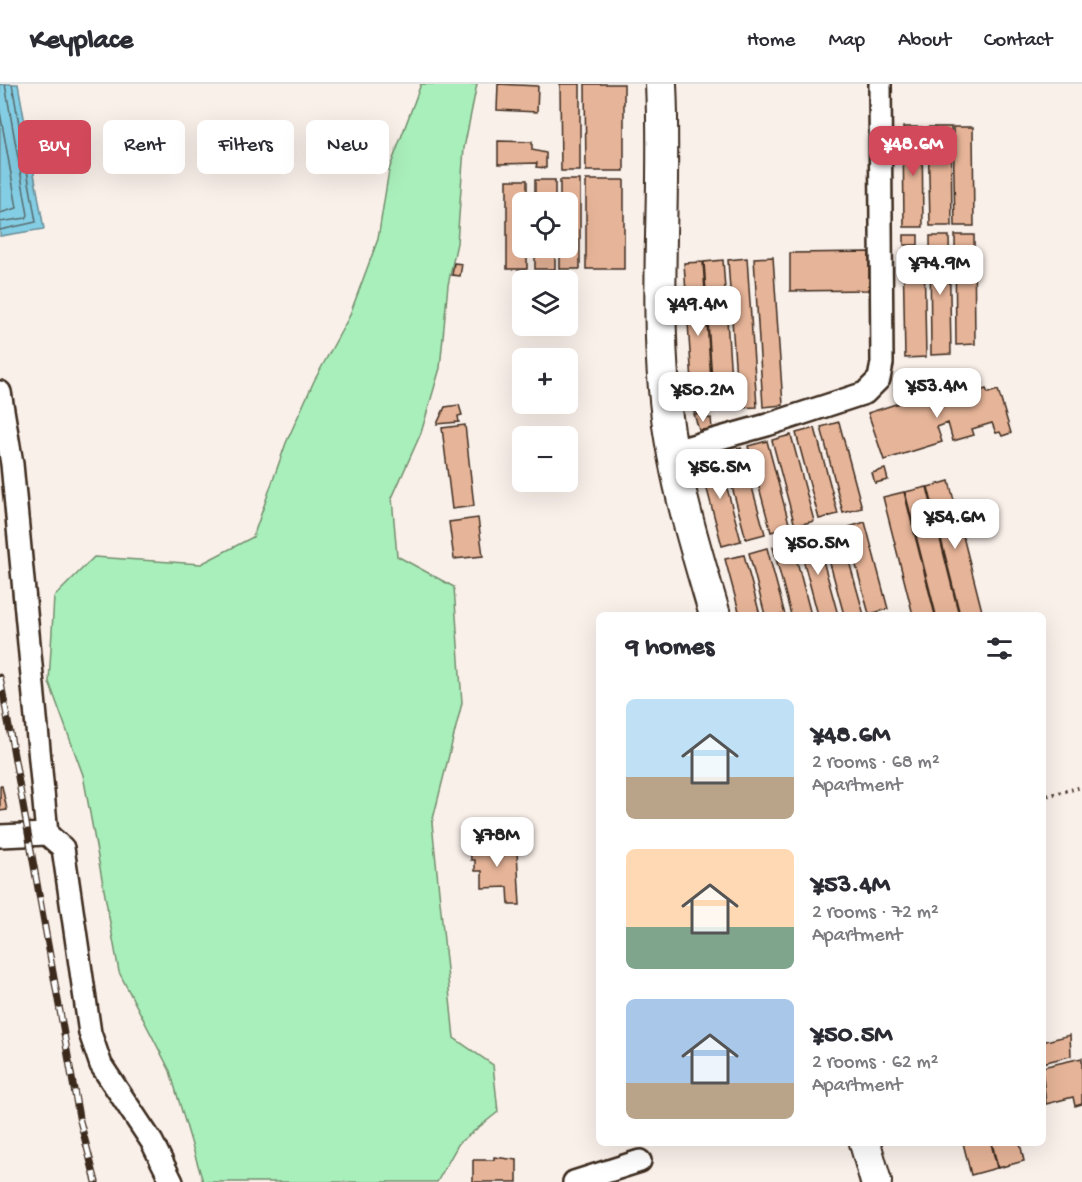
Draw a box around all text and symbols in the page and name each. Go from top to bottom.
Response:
text: Keyplace [30,25,133,58]
text: Home [747,29,795,54]
text: Map [828,29,865,54]
text: About [898,29,951,54]
text: Contact [984,29,1052,54]
chip: Buy [18,120,91,174]
chip: Rent [103,120,185,174]
chip: Filters [197,120,294,174]
chip: New [306,120,389,174]
pin: ¥48.6M [864,126,962,177]
text: ¥48.6M [883,134,943,157]
map controls [512,192,578,492]
button: locate [512,192,578,258]
pin: ¥74.9M [891,245,989,296]
text: ¥74.9M [910,253,970,276]
button: layers [512,270,578,336]
pin: ¥49.4M [649,286,747,337]
text: ¥49.4M [669,294,727,317]
button: + [512,348,578,414]
pin: ¥53.4M [888,368,986,419]
pin: ¥50.2M [654,372,752,423]
text: ¥53.4M [907,376,967,399]
text: ¥50.2M [672,380,734,403]
button: − [512,426,578,492]
pin: ¥56.5M [671,449,769,500]
text: ¥56.5M [690,457,750,480]
pin: ¥54.6M [906,499,1004,550]
text: ¥54.6M [925,507,985,530]
pin: ¥50.5M [769,525,867,576]
text: ¥50.5M [787,533,849,556]
icon: filters [983,632,1016,665]
text: 9 homes [626,633,714,664]
text: ¥48.6M [812,721,890,752]
icon: home [674,723,746,795]
text: 2 rooms · 68 m² [812,752,940,775]
text: Apartment [812,775,902,798]
pin: ¥78M [461,817,533,868]
text: ¥78M [475,825,519,848]
text: ¥53.4M [812,871,890,902]
icon: home [674,873,746,945]
text: 2 rooms · 72 m² [812,902,939,925]
text: Apartment [812,925,902,948]
text: ¥50.5M [812,1021,892,1052]
icon: home [674,1023,746,1095]
text: 2 rooms · 62 m² [812,1052,939,1075]
text: Apartment [812,1075,902,1098]

